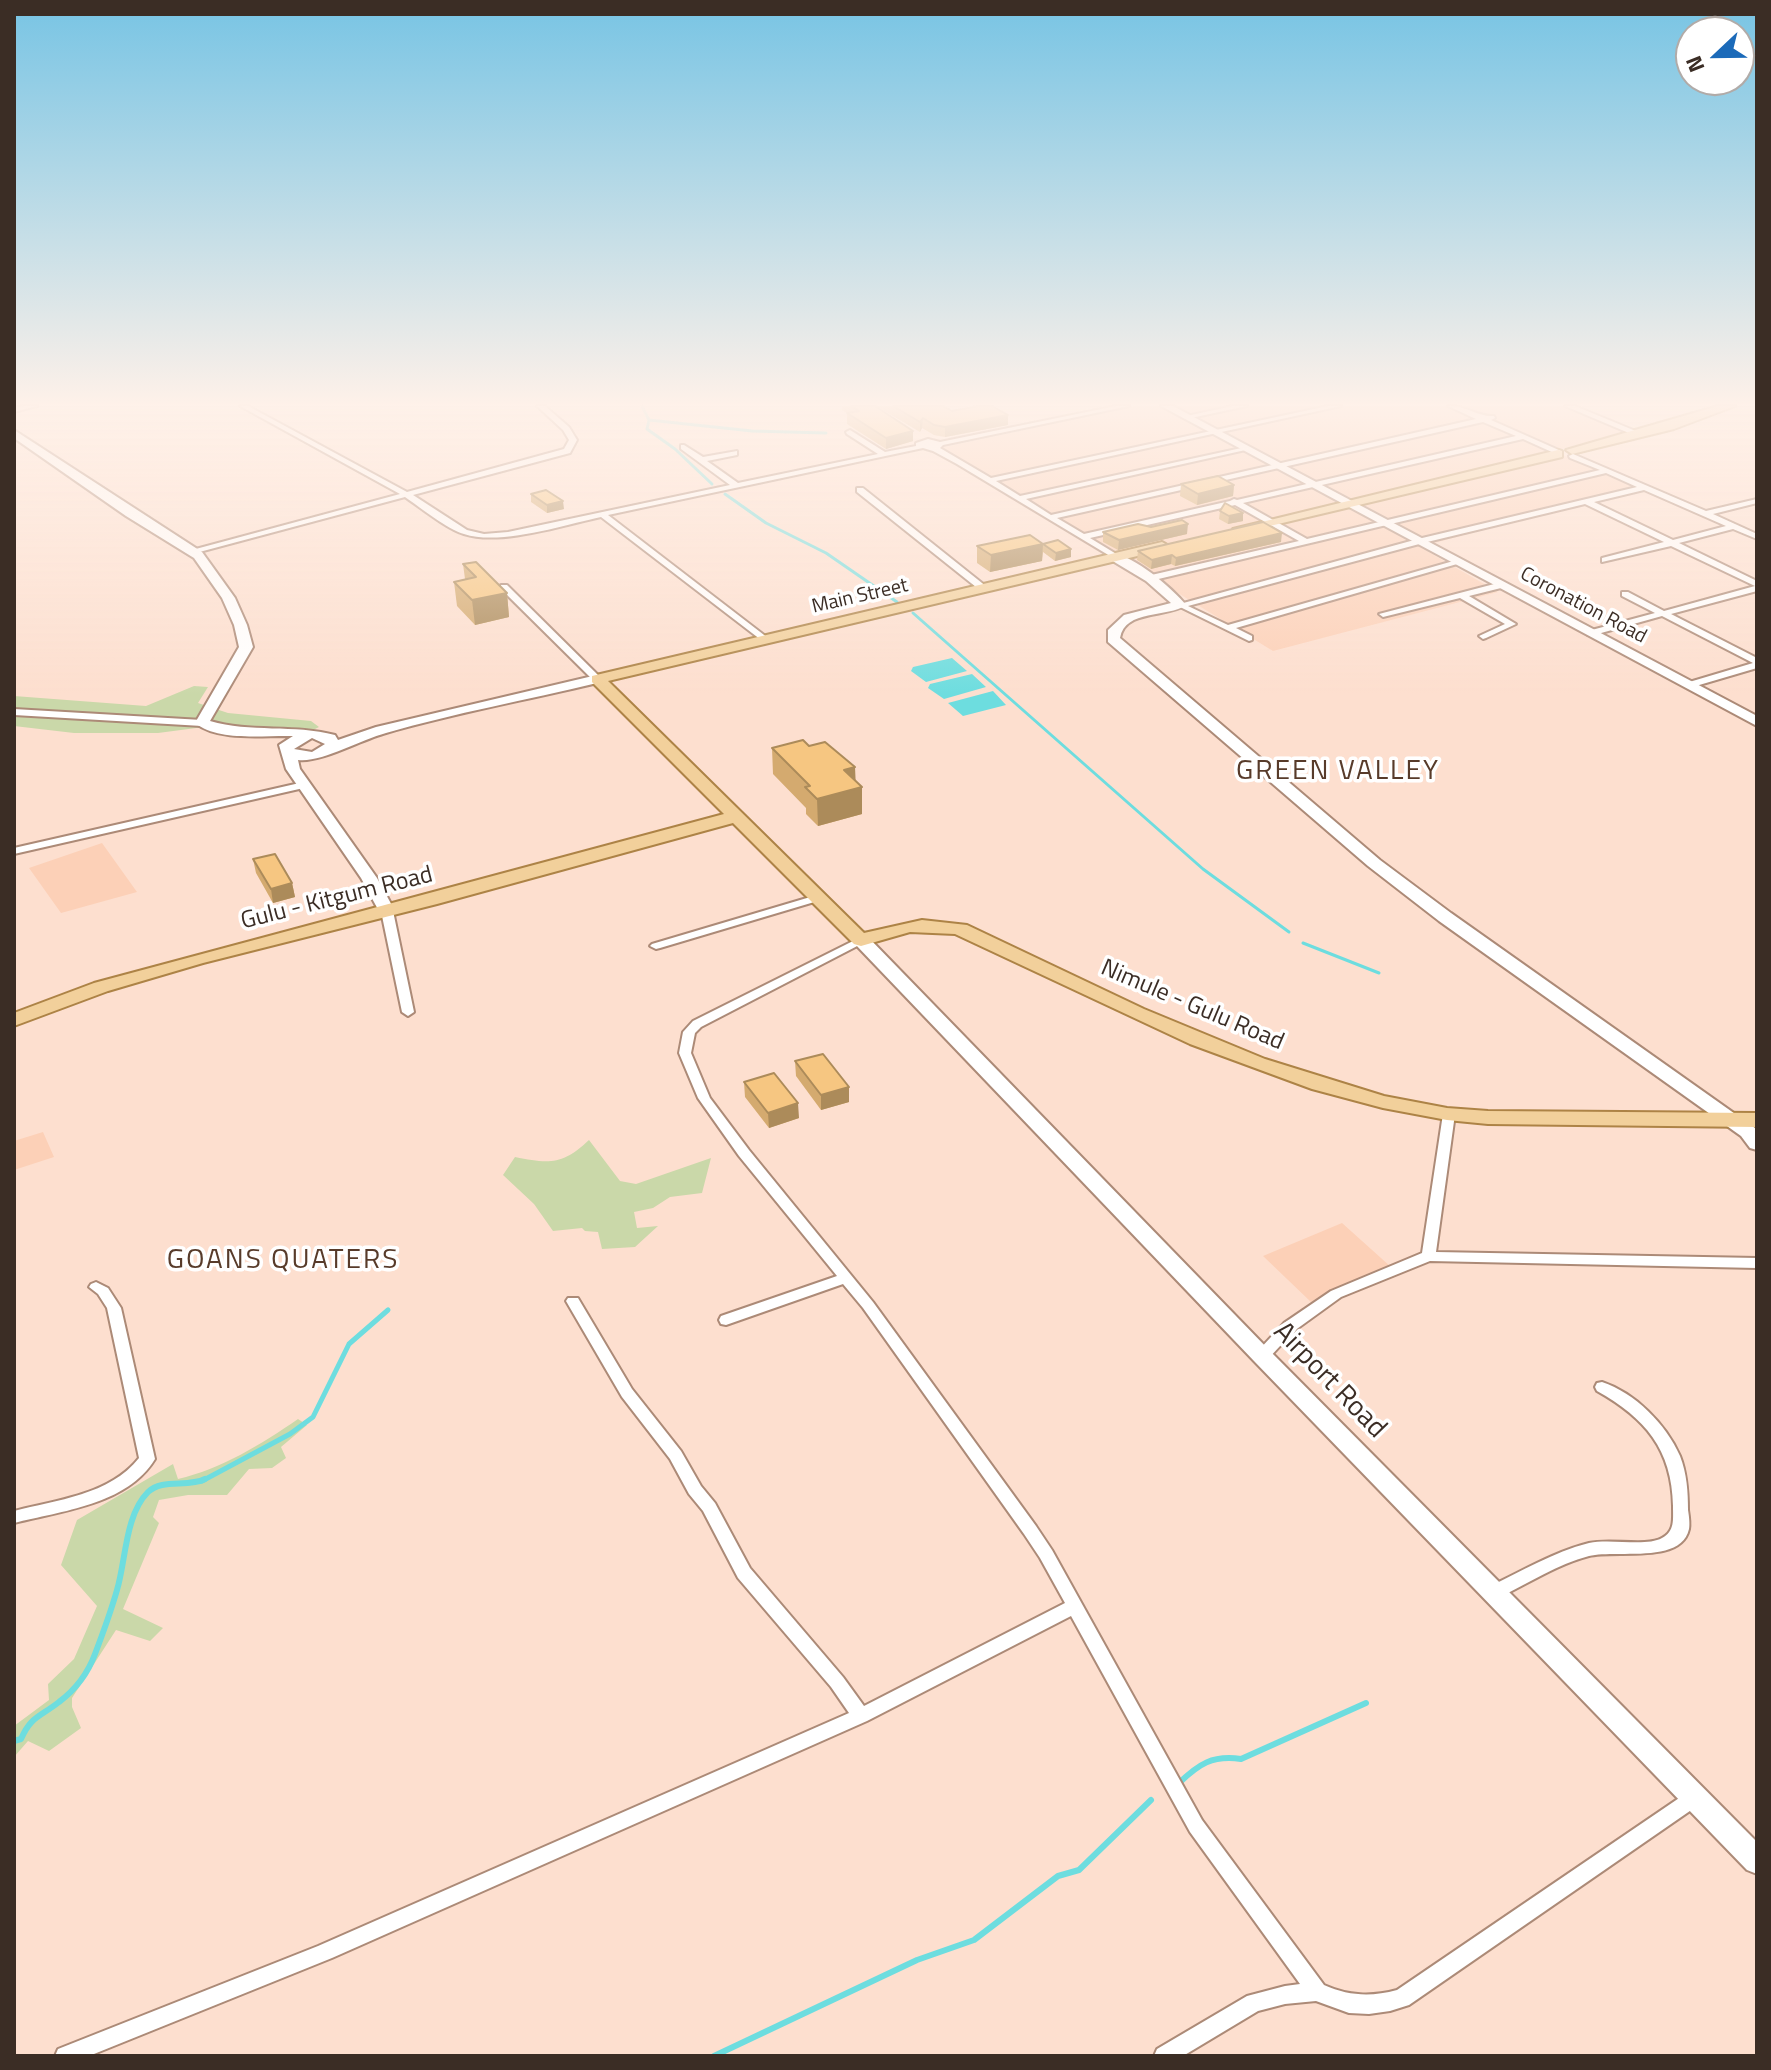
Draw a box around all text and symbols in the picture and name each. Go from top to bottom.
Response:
north arrow [1675,16,1755,96]
text: N [1676,51,1713,78]
street label: Coronation Road [1516,563,1650,649]
street label: Main Street [810,574,910,620]
district label: GREEN VALLEY [1236,755,1440,789]
street label: Gulu - Kitgum Road [238,861,436,937]
street label: Nimule - Gulu Road [1096,954,1288,1058]
district label: GOANS QUATERS [167,1244,399,1278]
street label: Airport Road [1265,1316,1393,1446]

